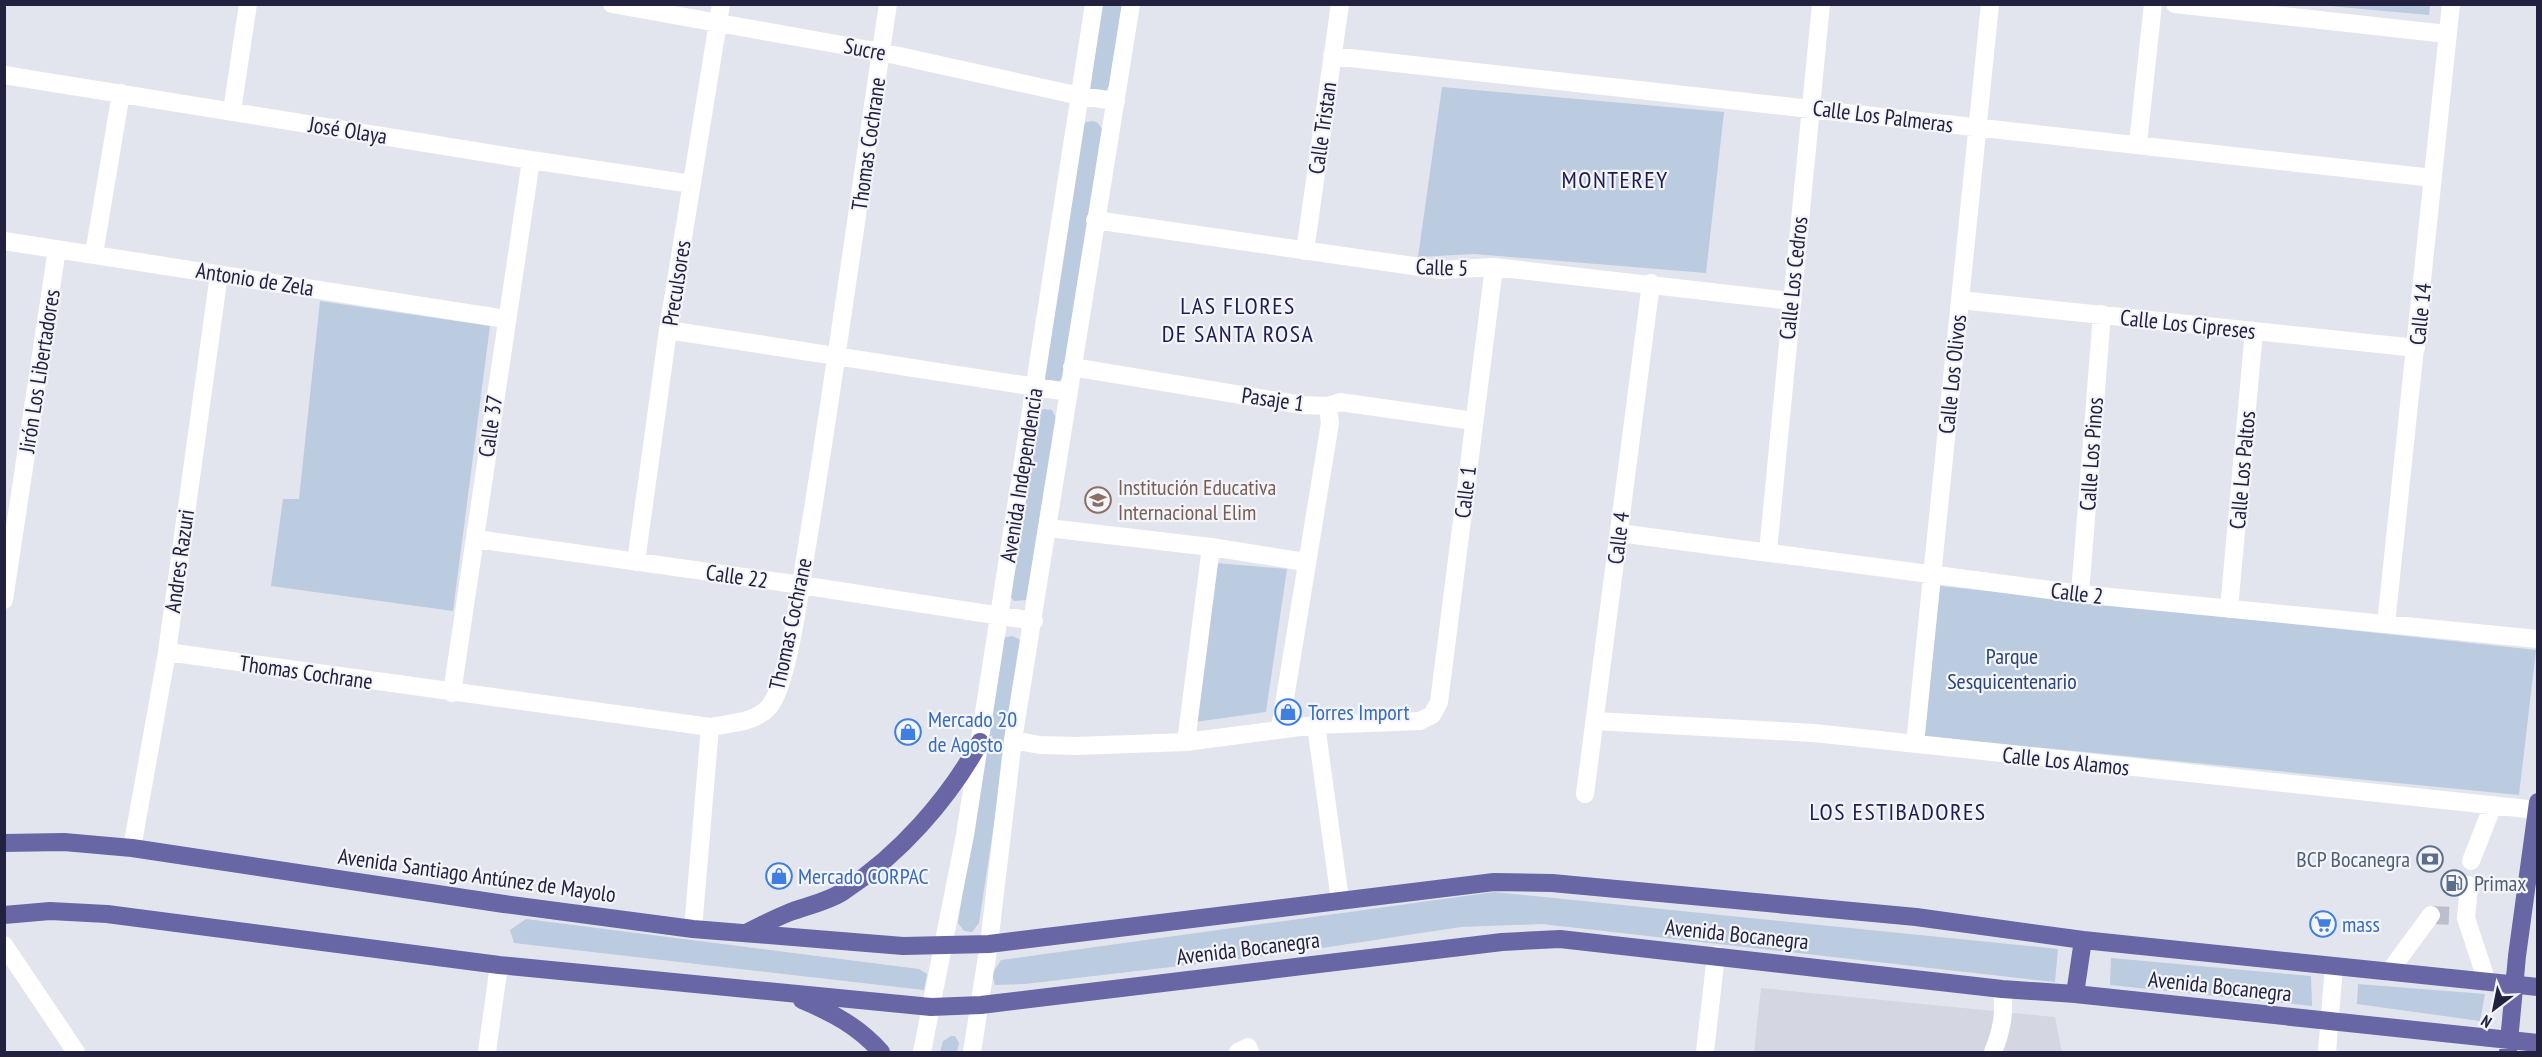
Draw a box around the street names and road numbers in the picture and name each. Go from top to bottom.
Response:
street label: Sucre [842,31,888,67]
street label: Thomas Cochrane [845,76,891,212]
street label: Calle Tristan [1302,80,1342,176]
street label: Calle Los Palmeras [1811,93,1955,139]
street label: José Olaya [306,110,389,150]
street label: Calle Los Cedros [1773,215,1813,341]
street label: Preculsores [655,238,697,328]
street label: Calle 5 [1415,252,1469,282]
street label: Antonio de Zela [194,256,316,302]
street label: Calle 14 [2403,281,2437,346]
street label: Jirón Los Libertadores [12,287,66,456]
street label: Calle Los Cipreses [2119,303,2257,345]
street label: Calle Los Olivos [1932,313,1972,435]
street label: Pasaje 1 [1240,381,1306,417]
street label: Avenida Independencia [993,386,1049,564]
street label: Calle 37 [472,393,508,459]
street label: Calle Los Pinos [2073,396,2109,512]
street label: Calle Los Paltos [2223,410,2261,530]
street label: Calle 1 [1448,464,1482,520]
street label: Andres Razuri [158,507,200,615]
street label: Calle 4 [1601,510,1635,566]
street label: Thomas Cochrane [762,555,818,693]
street label: Calle 22 [704,558,770,594]
street label: Calle 2 [2049,576,2105,610]
street label: Thomas Cochrane [238,649,374,695]
street label: Calle Los Alamos [2001,740,2131,782]
street label: Avenida Santiago Antúnez de Mayolo [336,842,618,908]
street label: Avenida Bocanegra [1664,913,1810,955]
street label: Avenida Bocanegra [1175,925,1321,971]
street label: Avenida Bocanegra [2147,965,2293,1007]

